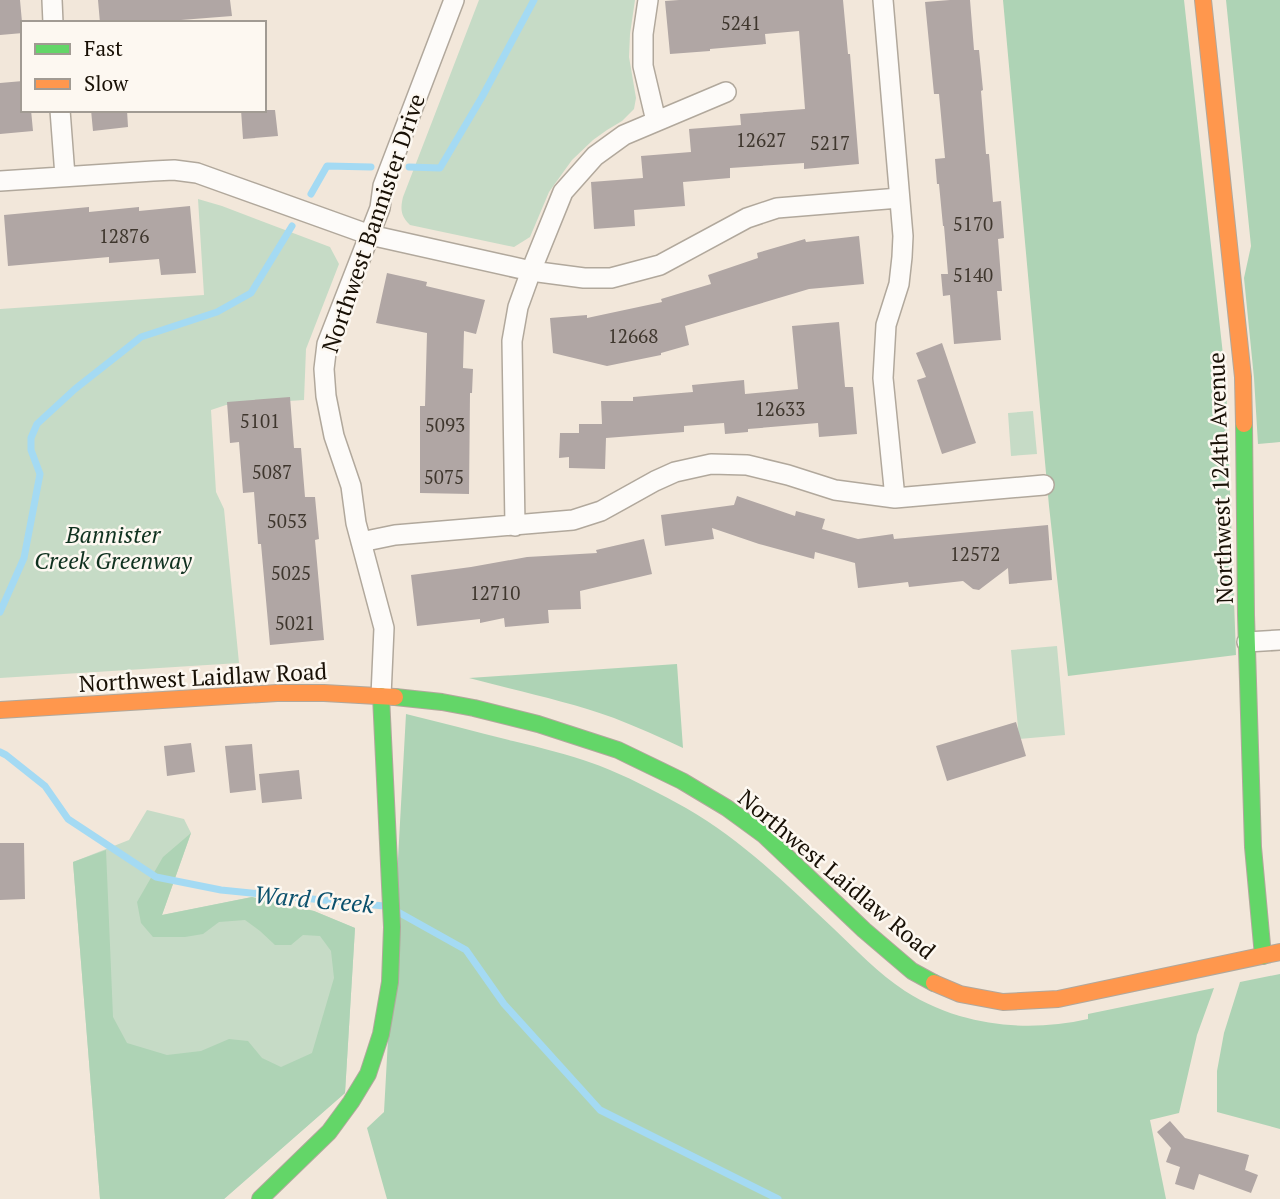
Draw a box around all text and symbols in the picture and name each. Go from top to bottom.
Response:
house number: 5241 [721,10,761,35]
legend [21,21,266,112]
text: Fast [84,34,123,62]
text: Slow [84,69,129,97]
street label: Northwest Bannister Drive [314,89,432,357]
house number: 12627 [736,127,786,152]
house number: 5217 [810,130,850,155]
house number: 5170 [953,211,993,236]
house number: 12876 [99,223,149,248]
house number: 5140 [953,262,993,287]
house number: 12668 [608,323,658,348]
street label: Northwest 124th Avenue [1200,352,1240,604]
house number: 12633 [755,396,805,421]
house number: 5101 [240,408,280,433]
house number: 5093 [425,412,465,437]
house number: 5087 [252,459,292,484]
house number: 5075 [424,464,464,489]
house number: 5053 [267,508,307,533]
park label: Bannister Creek Greenway [34,519,192,576]
house number: 12572 [950,541,1000,566]
house number: 5025 [271,560,311,585]
house number: 12710 [470,580,520,605]
house number: 5021 [275,610,315,635]
street label: Northwest Laidlaw Road [78,655,328,699]
street label: Northwest Laidlaw Road [732,782,942,966]
water label: Ward Creek [253,878,376,920]

